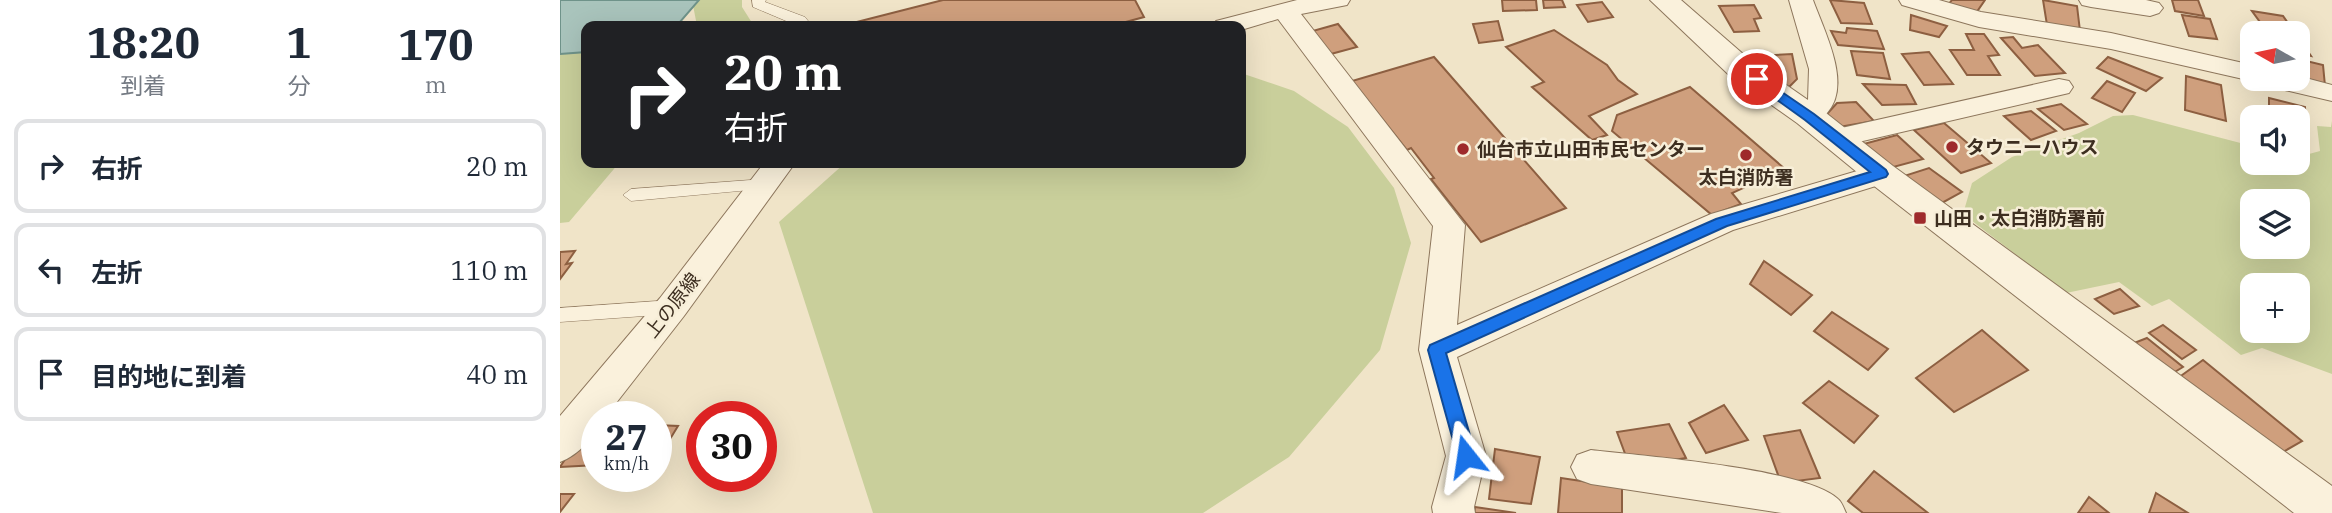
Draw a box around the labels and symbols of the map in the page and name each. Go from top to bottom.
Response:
north arrow [2240,21,2310,91]
pin [1727,49,1787,109]
place label: タウニーハウス [1966,135,2099,159]
place label: 仙台市立山田市民センター [1477,137,1705,161]
marker: タウニーハウス [1944,139,1960,155]
marker: 仙台市立山田市民センター [1455,141,1471,157]
marker: 太白消防署 [1738,147,1754,163]
place label: 太白消防署 [1698,165,1794,189]
place label: 山田・太白消防署前 [1934,206,2105,230]
marker: 山田・太白消防署前 [1912,210,1928,226]
street label: 上の原線 [639,268,705,342]
speed limit sign: 30 [686,401,777,492]
position arrow [1429,419,1503,493]

